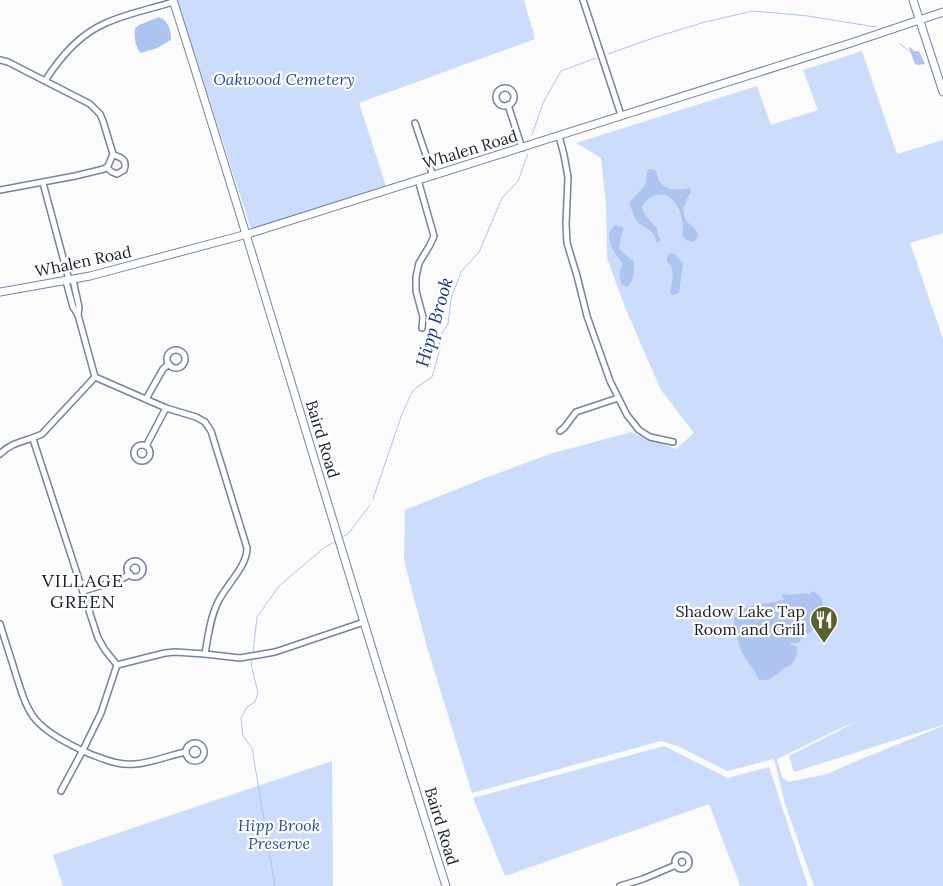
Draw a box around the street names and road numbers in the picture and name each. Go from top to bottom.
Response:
street label: Whalen Road [420,125,520,173]
street label: Whalen Road [33,241,134,281]
street label: Baird Road [302,398,344,481]
street label: Baird Road [421,785,463,868]

